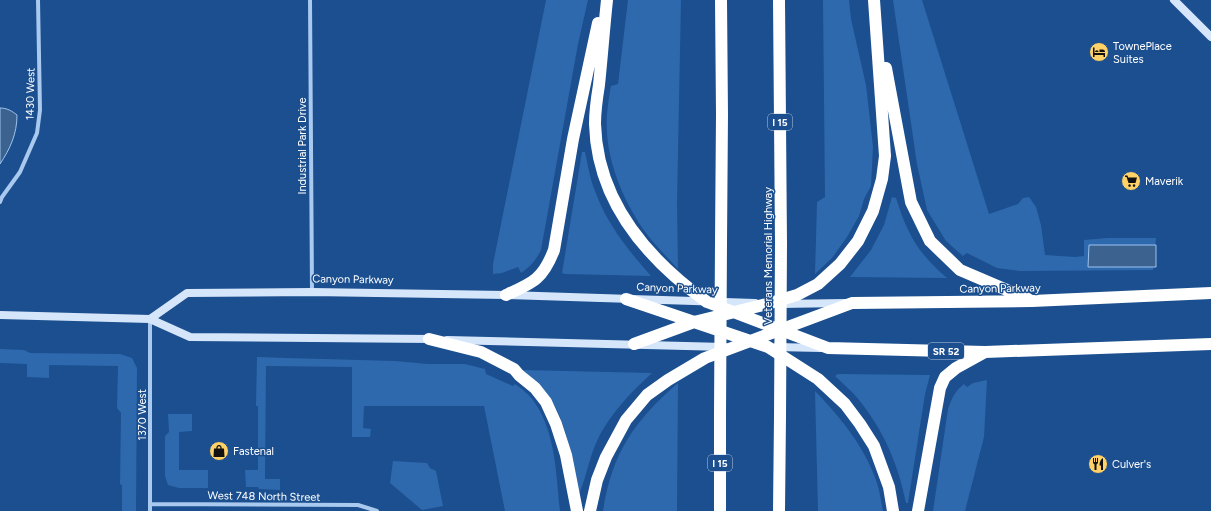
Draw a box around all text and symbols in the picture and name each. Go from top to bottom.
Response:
place label: TownePlace Suites [1113,40,1172,66]
hotel icon: TownePlace Suites [1088,41,1110,63]
street label: 1430 West [24,68,37,120]
street label: Industrial Park Drive [296,97,309,195]
road number: I 15 [768,114,792,130]
supermarket icon: Maverik [1120,170,1142,192]
place label: Maverik [1145,175,1184,188]
street label: Veterans Memorial Highway [762,187,775,325]
street label: Canyon Parkway [312,272,394,287]
street label: Canyon Parkway [636,281,718,296]
street label: Canyon Parkway [959,281,1041,296]
road number: SR 52 [928,343,964,359]
street label: 1370 West [136,389,149,441]
shop icon: Fastenal [208,440,230,462]
place label: Fastenal [233,445,274,458]
restaurant icon: Culver's [1087,453,1109,475]
road number: I 15 [708,455,732,471]
place label: Culver's [1112,458,1151,471]
street label: West 748 North Street [208,489,320,504]

